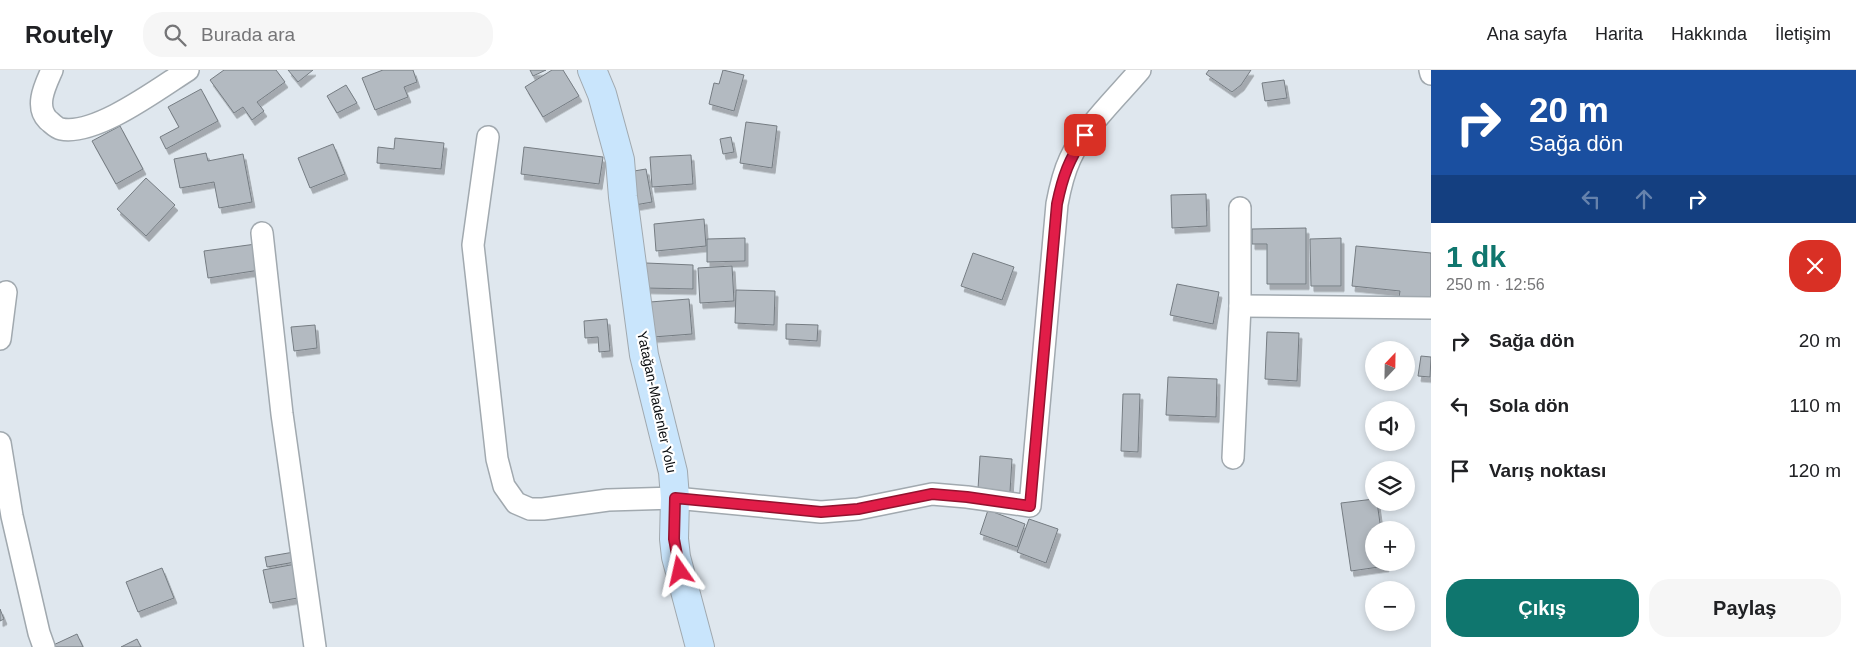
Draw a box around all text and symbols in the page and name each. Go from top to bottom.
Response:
search box [143,12,493,57]
text: Routely [25,21,113,48]
icon: search [161,21,189,49]
text: Burada ara [201,24,295,45]
text: Ana sayfa [1487,24,1567,44]
text: Harita [1595,24,1643,44]
text: Hakkında [1671,24,1747,44]
text: İletişim [1775,24,1831,44]
icon: right [1446,90,1511,155]
text: 20 m [1529,90,1609,129]
pin [1064,114,1106,156]
icon: arrive [1071,121,1099,149]
text: Sağa dön [1529,131,1623,156]
icon: left [1577,185,1605,213]
icon: ahead [1630,185,1658,213]
icon: right [1683,185,1711,213]
text: 1 dk [1446,240,1506,273]
button: close [1789,240,1841,292]
text: 250 m · 12:56 [1446,276,1545,293]
icon: right [1446,327,1474,355]
street label: Yatağan-Madenler Yolu [634,330,680,474]
text: Sağa dön [1489,330,1575,351]
text: 20 m [1799,330,1841,351]
north arrow [1365,341,1415,391]
map controls [1365,341,1415,631]
icon: left [1446,392,1474,420]
text: Sola dön [1489,395,1569,416]
text: 110 m [1790,395,1841,416]
button: sound [1365,401,1415,451]
icon: arrive [1446,457,1474,485]
text: Varış noktası [1489,460,1606,481]
text: 120 m [1788,460,1841,481]
button: layers [1365,461,1415,511]
button: + [1365,521,1415,571]
position arrow [653,544,705,596]
button: Çıkış [1446,579,1639,637]
button: Paylaş [1649,579,1841,637]
button: − [1365,581,1415,631]

